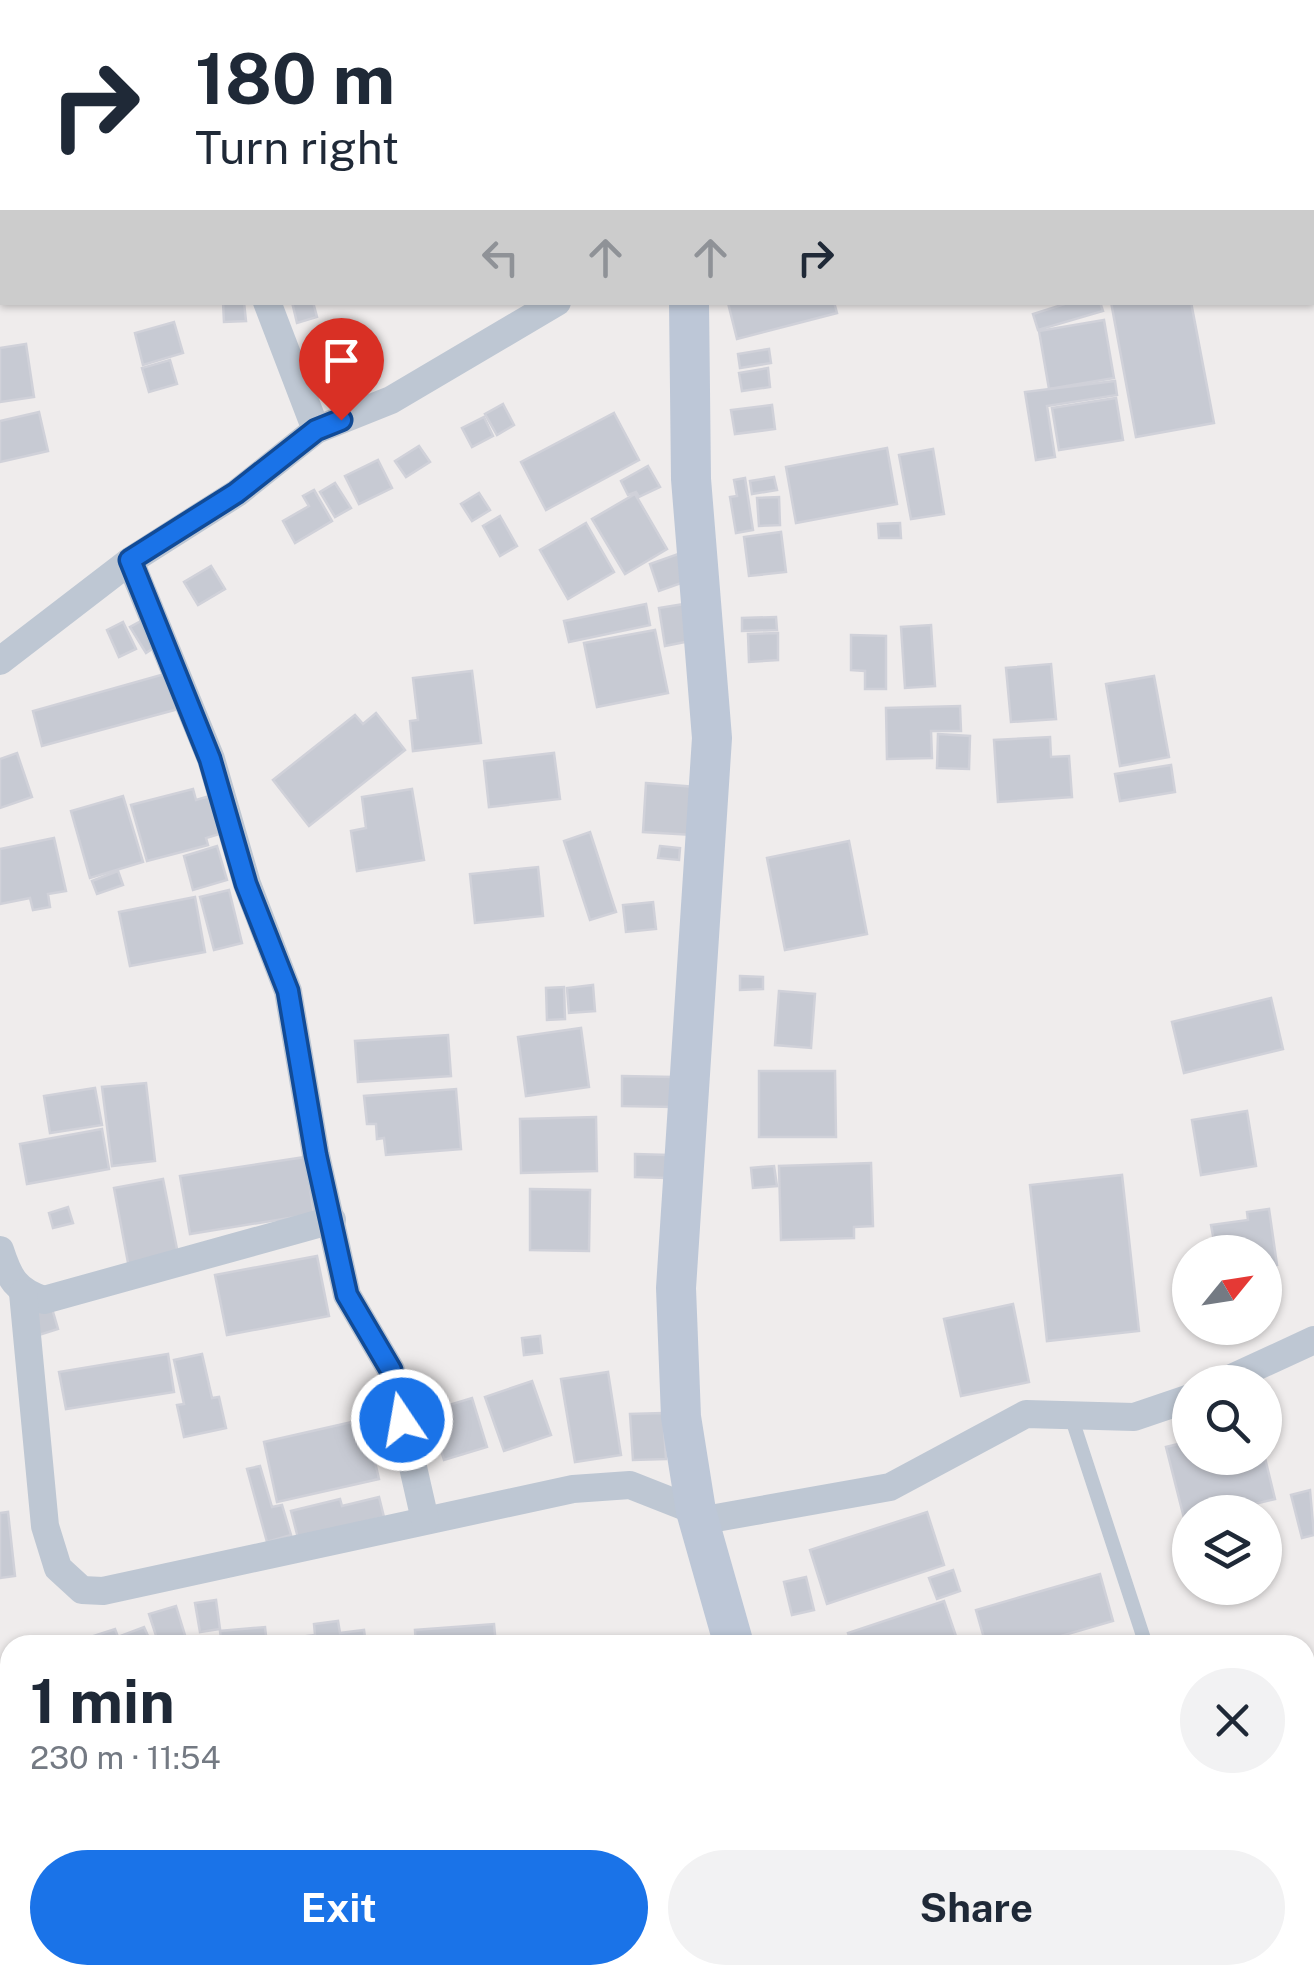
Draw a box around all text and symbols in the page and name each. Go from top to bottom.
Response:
text: 180 m [195,37,395,120]
icon: right [30,40,160,170]
text: Turn right [195,121,399,174]
icon: left [473,230,528,285]
icon: ahead [578,230,633,285]
icon: ahead [683,230,738,285]
icon: right [788,230,843,285]
pin [299,318,384,421]
icon: arrive [314,333,369,388]
north arrow [1172,1235,1282,1345]
map controls [1172,1235,1282,1605]
button: search [1172,1365,1282,1475]
position arrow [350,1368,454,1472]
button: layers [1172,1495,1282,1605]
text: 1 min [30,1666,175,1737]
button: close [1180,1668,1285,1773]
text: 230 m · 11:54 [30,1739,221,1776]
button: Exit [30,1850,648,1965]
button: Share [668,1850,1285,1965]

